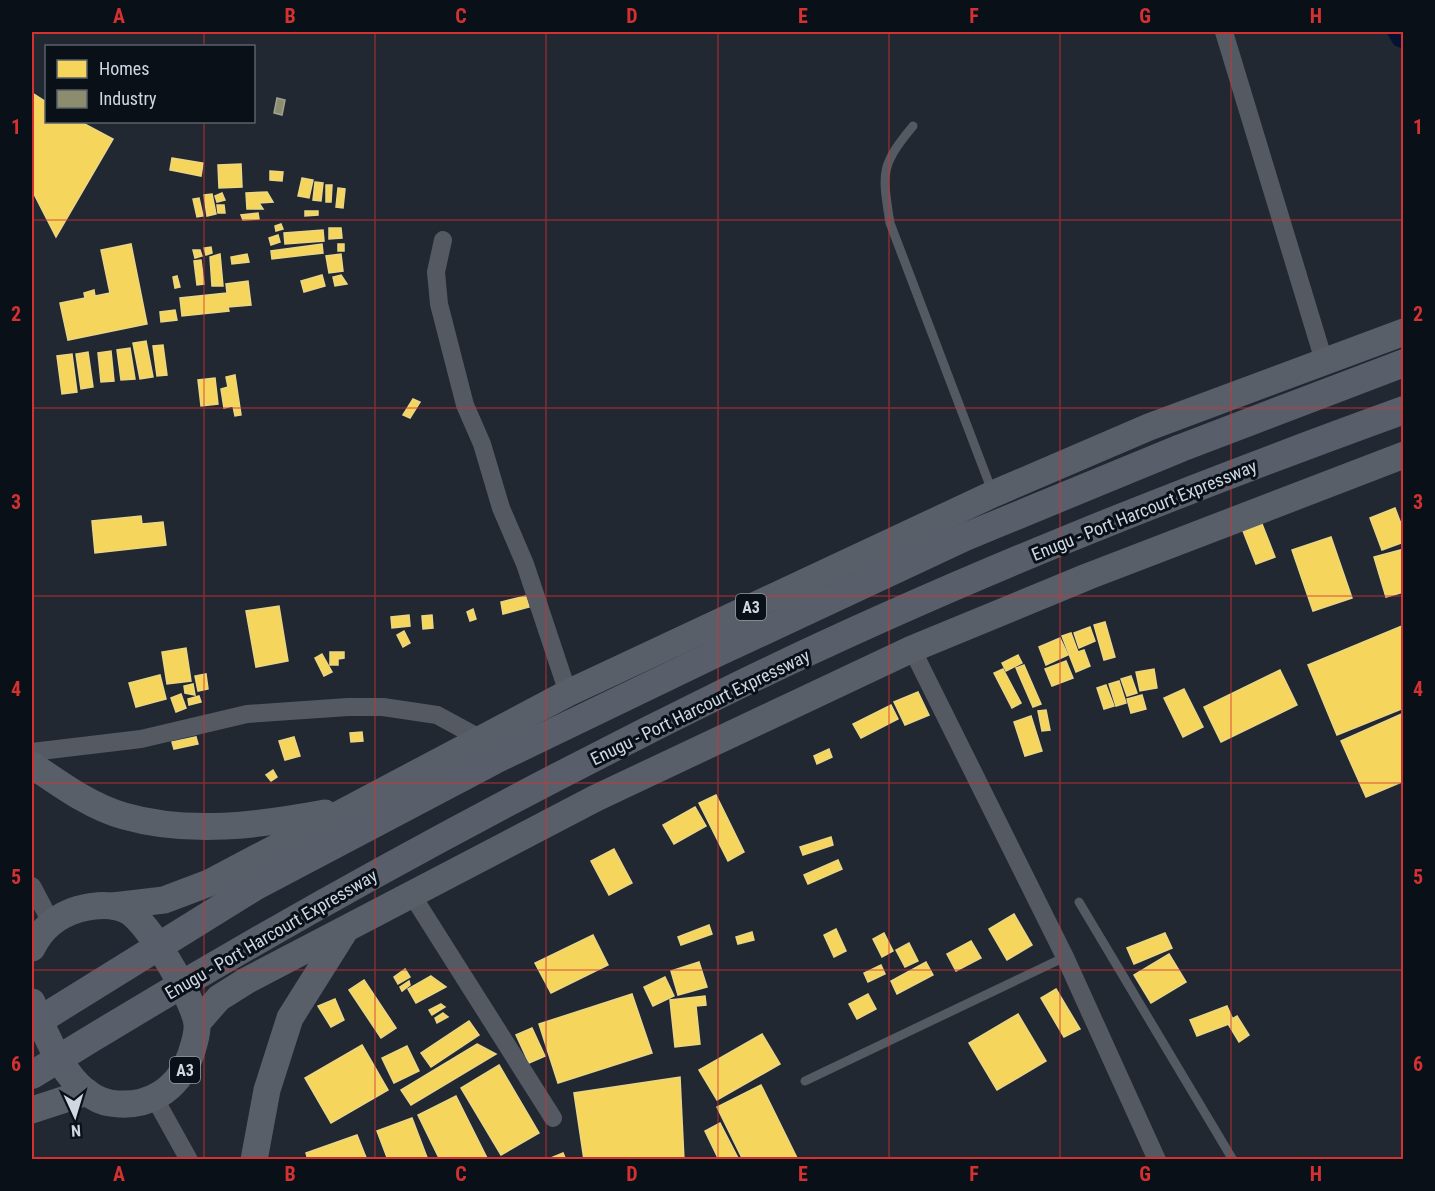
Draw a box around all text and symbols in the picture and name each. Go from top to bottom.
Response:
text: A [113,4,125,28]
text: B [284,4,296,28]
text: C [455,4,467,28]
text: D [626,4,638,28]
text: E [798,4,808,28]
text: F [969,4,979,28]
text: G [1139,4,1151,28]
text: H [1310,4,1322,28]
legend [45,45,255,123]
text: Homes [99,58,149,79]
text: Industry [99,88,157,109]
text: 1 [11,115,21,139]
text: 1 [1413,115,1423,139]
text: 2 [11,302,21,326]
text: 2 [1413,302,1423,326]
street label: Enugu - Port Harcourt Expressway [1028,455,1260,565]
text: 3 [11,490,21,514]
text: 3 [1413,490,1423,514]
road number: A3 [736,594,766,620]
street label: Enugu - Port Harcourt Expressway [587,645,813,769]
text: 4 [11,677,21,701]
text: 4 [1413,677,1423,701]
street label: Enugu - Port Harcourt Expressway [161,864,381,1003]
text: 5 [11,865,21,889]
text: 5 [1413,865,1423,889]
text: 6 [11,1052,21,1076]
text: 6 [1413,1052,1423,1076]
road number: A3 [170,1057,200,1083]
north arrow [45,1086,105,1146]
text: N [70,1121,82,1140]
text: A [113,1162,125,1186]
text: B [284,1162,296,1186]
text: C [455,1162,467,1186]
text: D [626,1162,638,1186]
text: E [798,1162,808,1186]
text: F [969,1162,979,1186]
text: G [1139,1162,1151,1186]
text: H [1310,1162,1322,1186]

